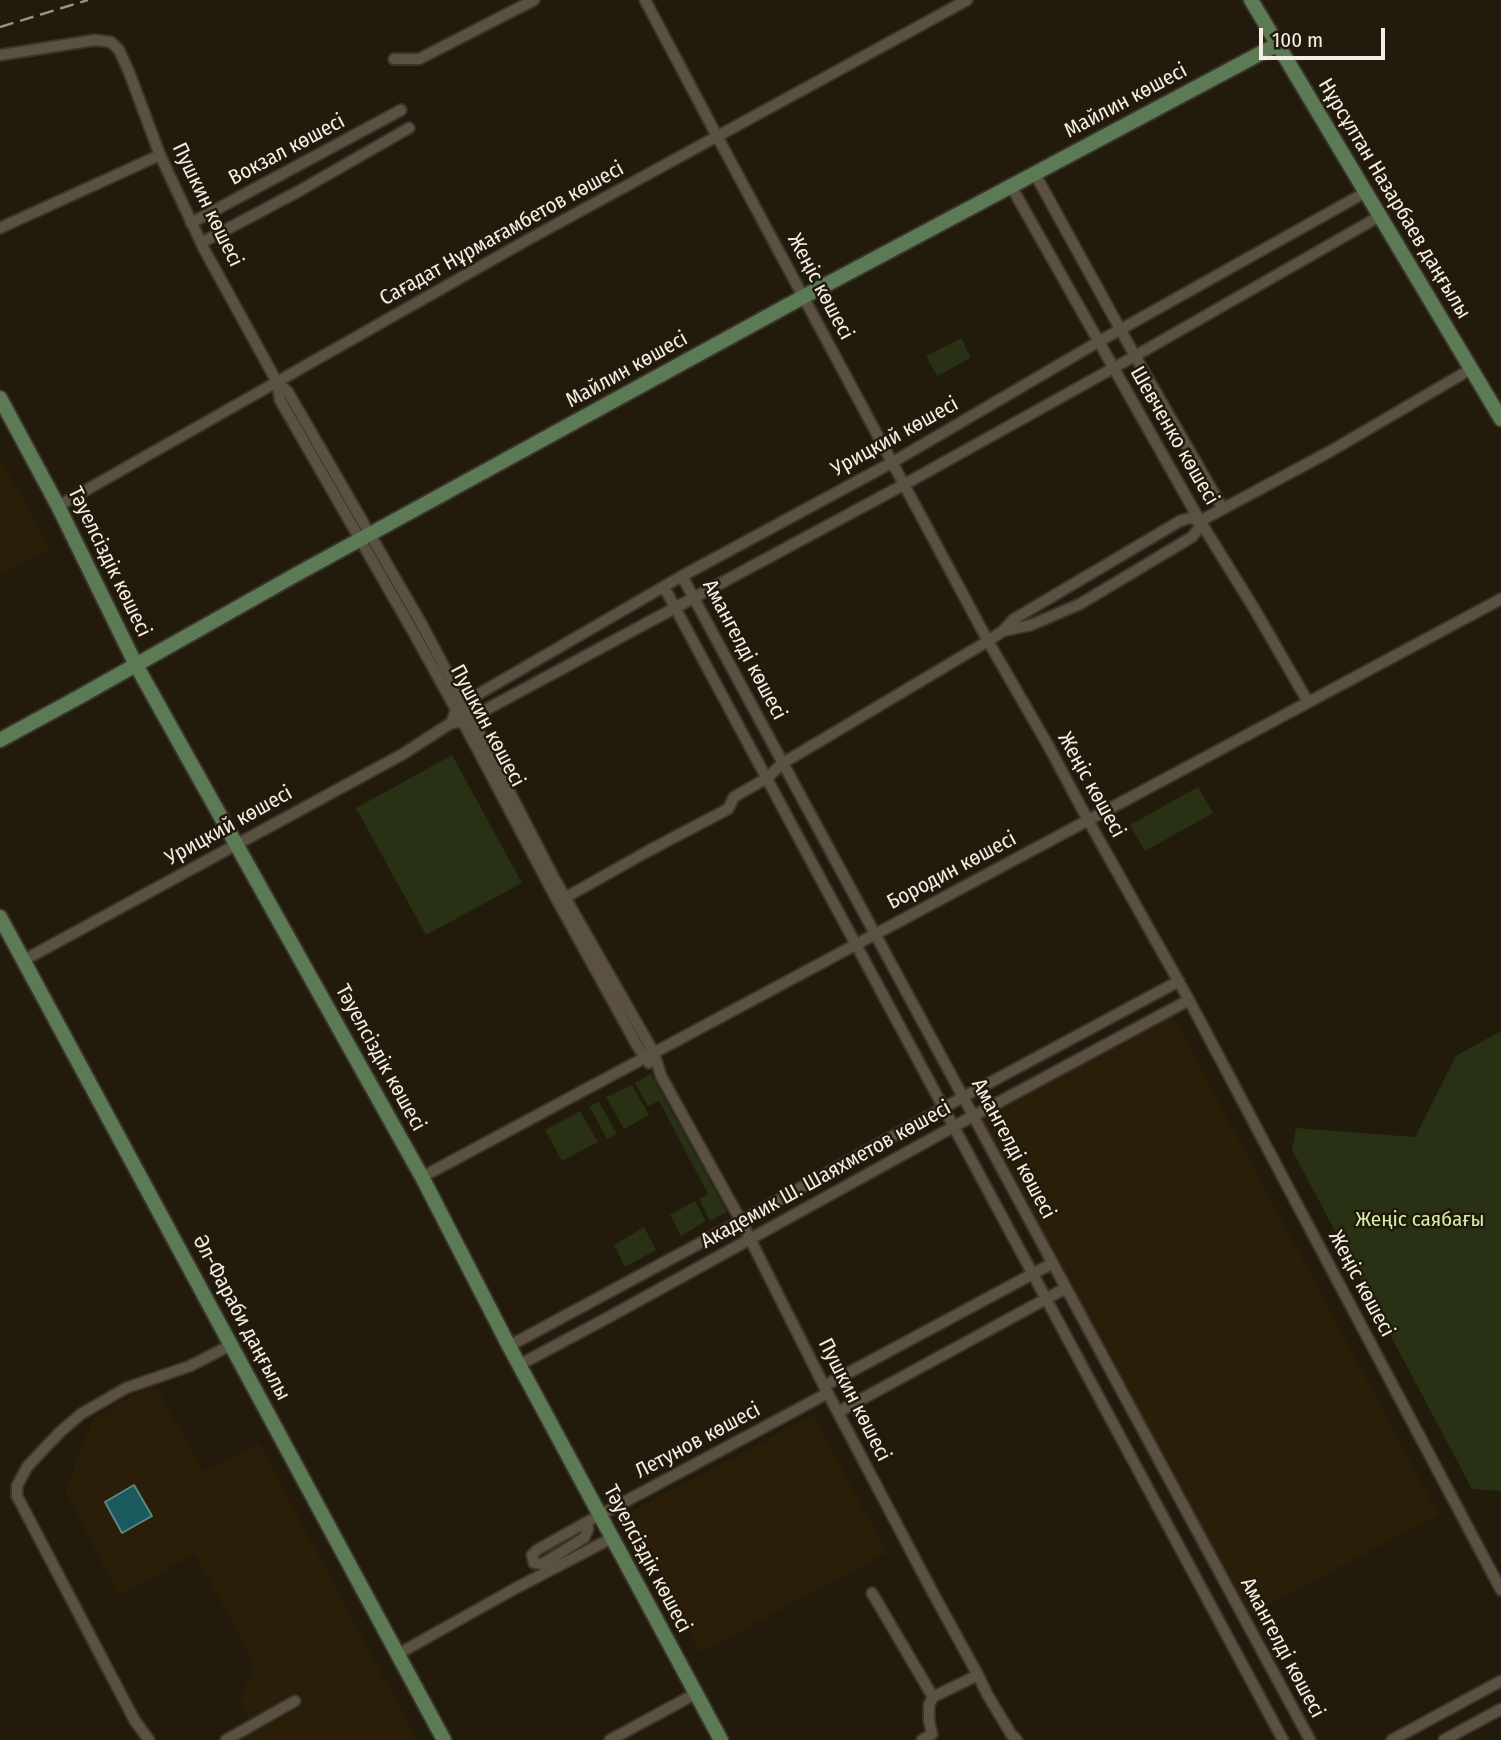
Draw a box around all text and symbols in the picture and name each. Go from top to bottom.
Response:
scale bar [1263,14,1389,58]
text: 100 m [1272,27,1323,53]
street label: Майлин көшесі [1060,58,1192,144]
street label: Нұрсұлтан Назарбаев даңғылы [1312,74,1476,324]
street label: Вокзал көшесі [225,109,349,191]
street label: Пушкин көшесі [166,139,248,271]
street label: Сағадат Нұрмағамбетов көшесі [376,156,628,312]
street label: Жеңіс көшесі [782,230,858,344]
street label: Майлин көшесі [562,326,692,414]
street label: Шевченко көшесі [1124,362,1224,510]
street label: Урицкий көшесі [827,392,963,482]
street label: Тәуелсіздік көшесі [62,483,156,641]
street label: Амангелді көшесі [696,576,792,724]
street label: Пушкин көшесі [444,661,530,791]
street label: Жеңіс көшесі [1052,728,1130,842]
street label: Урицкий көшесі [161,781,297,871]
street label: Бородин көшесі [883,826,1021,916]
street label: Тәуелсіздік көшесі [329,980,431,1136]
street label: Амангелді көшесі [965,1075,1061,1223]
street label: Академик Ш. Шаяхметов көшесі [697,1096,955,1254]
park label: Жеңіс саябағы [1356,1207,1484,1233]
street label: Жеңіс көшесі [1323,1227,1399,1341]
street label: Әл-Фараби даңғылы [187,1231,295,1405]
street label: Пушкин көшесі [812,1334,896,1466]
street label: Летунов көшесі [631,1397,765,1485]
street label: Тәуелсіздік көшесі [597,1481,697,1637]
street label: Амангелді көшесі [1234,1574,1330,1722]

